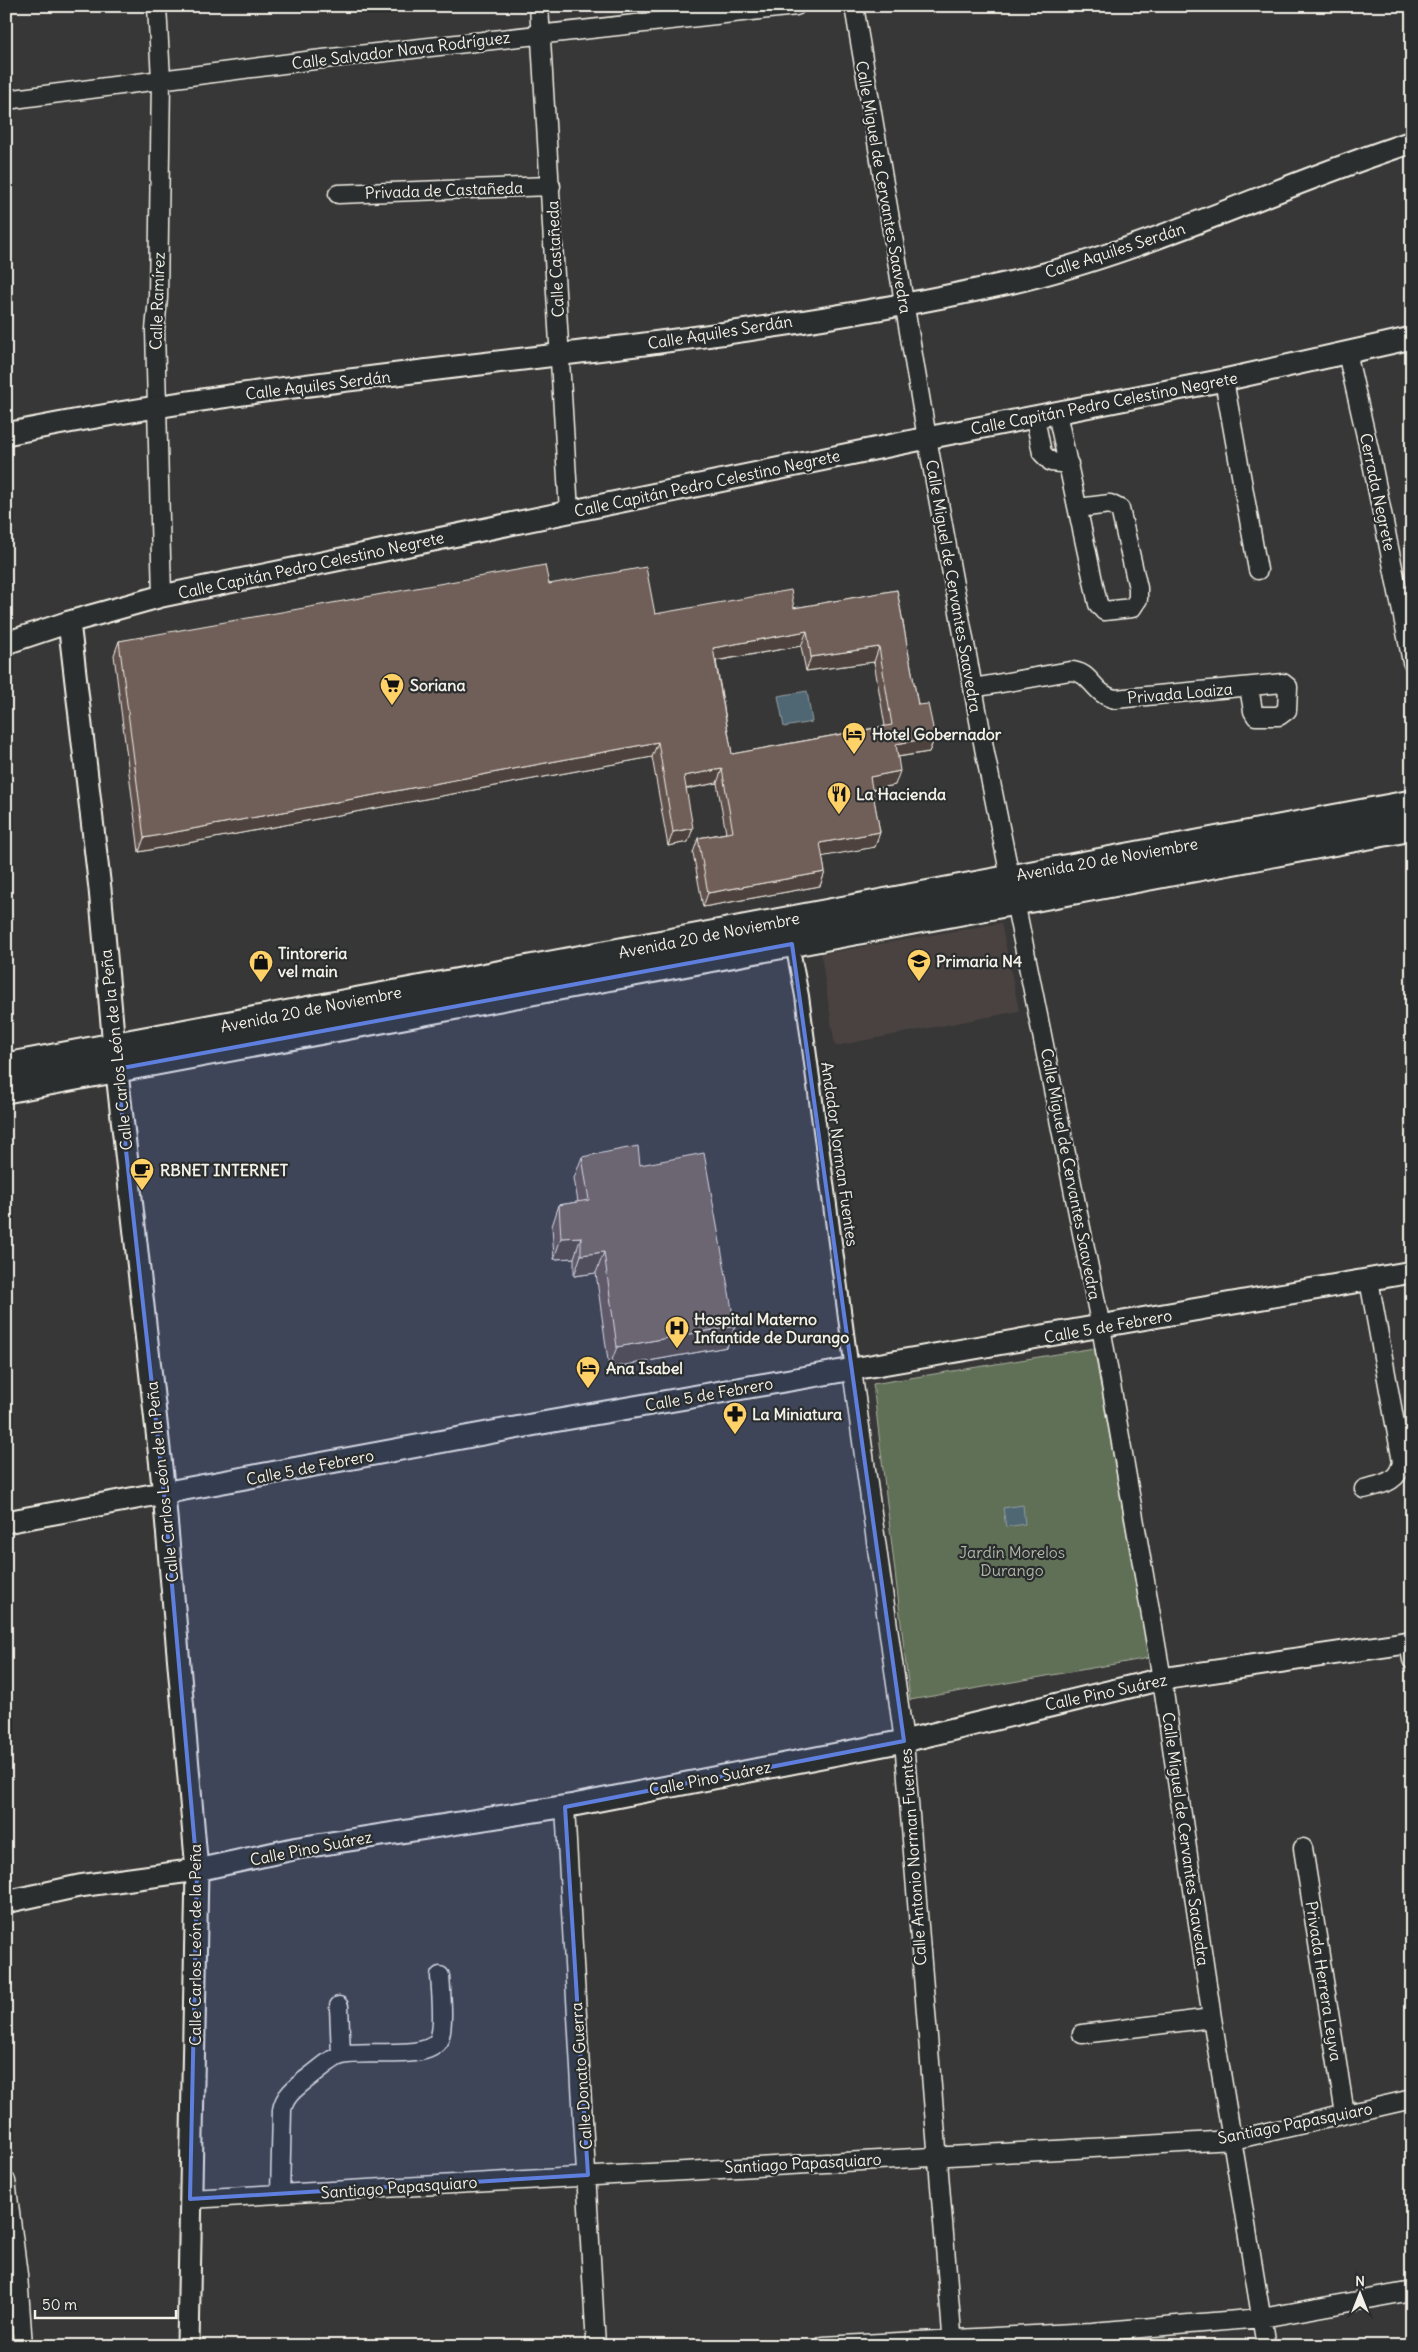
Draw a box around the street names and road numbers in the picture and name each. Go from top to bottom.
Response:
street label: Calle Salvador Nava Rodríguez [291,27,512,73]
street label: Calle Miguel de Cervantes Saavedra [852,59,916,315]
street label: Privada de Castañeda [365,177,523,203]
street label: Calle Castañeda [542,200,568,318]
street label: Calle Aquiles Serdán [1042,218,1188,282]
street label: Calle Ramírez [145,251,169,350]
street label: Calle Aquiles Serdán [646,311,794,353]
street label: Calle Aquiles Serdán [244,366,392,404]
street label: Calle Capitán Pedro Celestino Negrete [969,367,1239,439]
street label: Cerrada Negrete [1356,431,1400,553]
street label: Calle Capitán Pedro Celestino Negrete [572,445,842,521]
street label: Calle Miguel de Cervantes Saavedra [922,458,986,714]
street label: Calle Capitán Pedro Celestino Negrete [176,527,446,603]
street label: Privada Loaiza [1126,678,1234,708]
street label: Avenida 20 de Noviembre [1015,833,1199,885]
street label: Avenida 20 de Noviembre [617,908,801,962]
street label: Calle Carlos León de la Peña [95,948,137,1152]
street label: Avenida 20 de Noviembre [219,982,403,1036]
street label: Calle Miguel de Cervantes Saavedra [1037,1046,1105,1302]
street label: Andador Norman Fuentes [817,1060,863,1248]
street label: Calle 5 de Febrero [1042,1305,1174,1347]
street label: Calle 5 de Febrero [643,1373,775,1415]
street label: Calle Carlos León de la Peña [141,1380,183,1584]
street label: Calle 5 de Febrero [244,1445,376,1489]
street label: Calle Pino Suárez [1043,1669,1169,1715]
street label: Calle Miguel de Cervantes Saavedra [1158,1711,1214,1967]
street label: Calle Antonio Norman Fuentes [895,1748,931,1966]
street label: Calle Pino Suárez [647,1756,773,1800]
street label: Calle Pino Suárez [248,1826,374,1870]
street label: Calle Carlos León de la Peña [185,1844,205,2046]
street label: Privada Herrera Leyva [1301,1899,1347,2063]
street label: Calle Donato Guerra [566,2002,596,2150]
street label: Santiago Papasquiaro [1216,2098,1374,2148]
street label: Santiago Papasquiaro [724,2149,882,2177]
street label: Santiago Papasquiaro [320,2172,478,2202]

